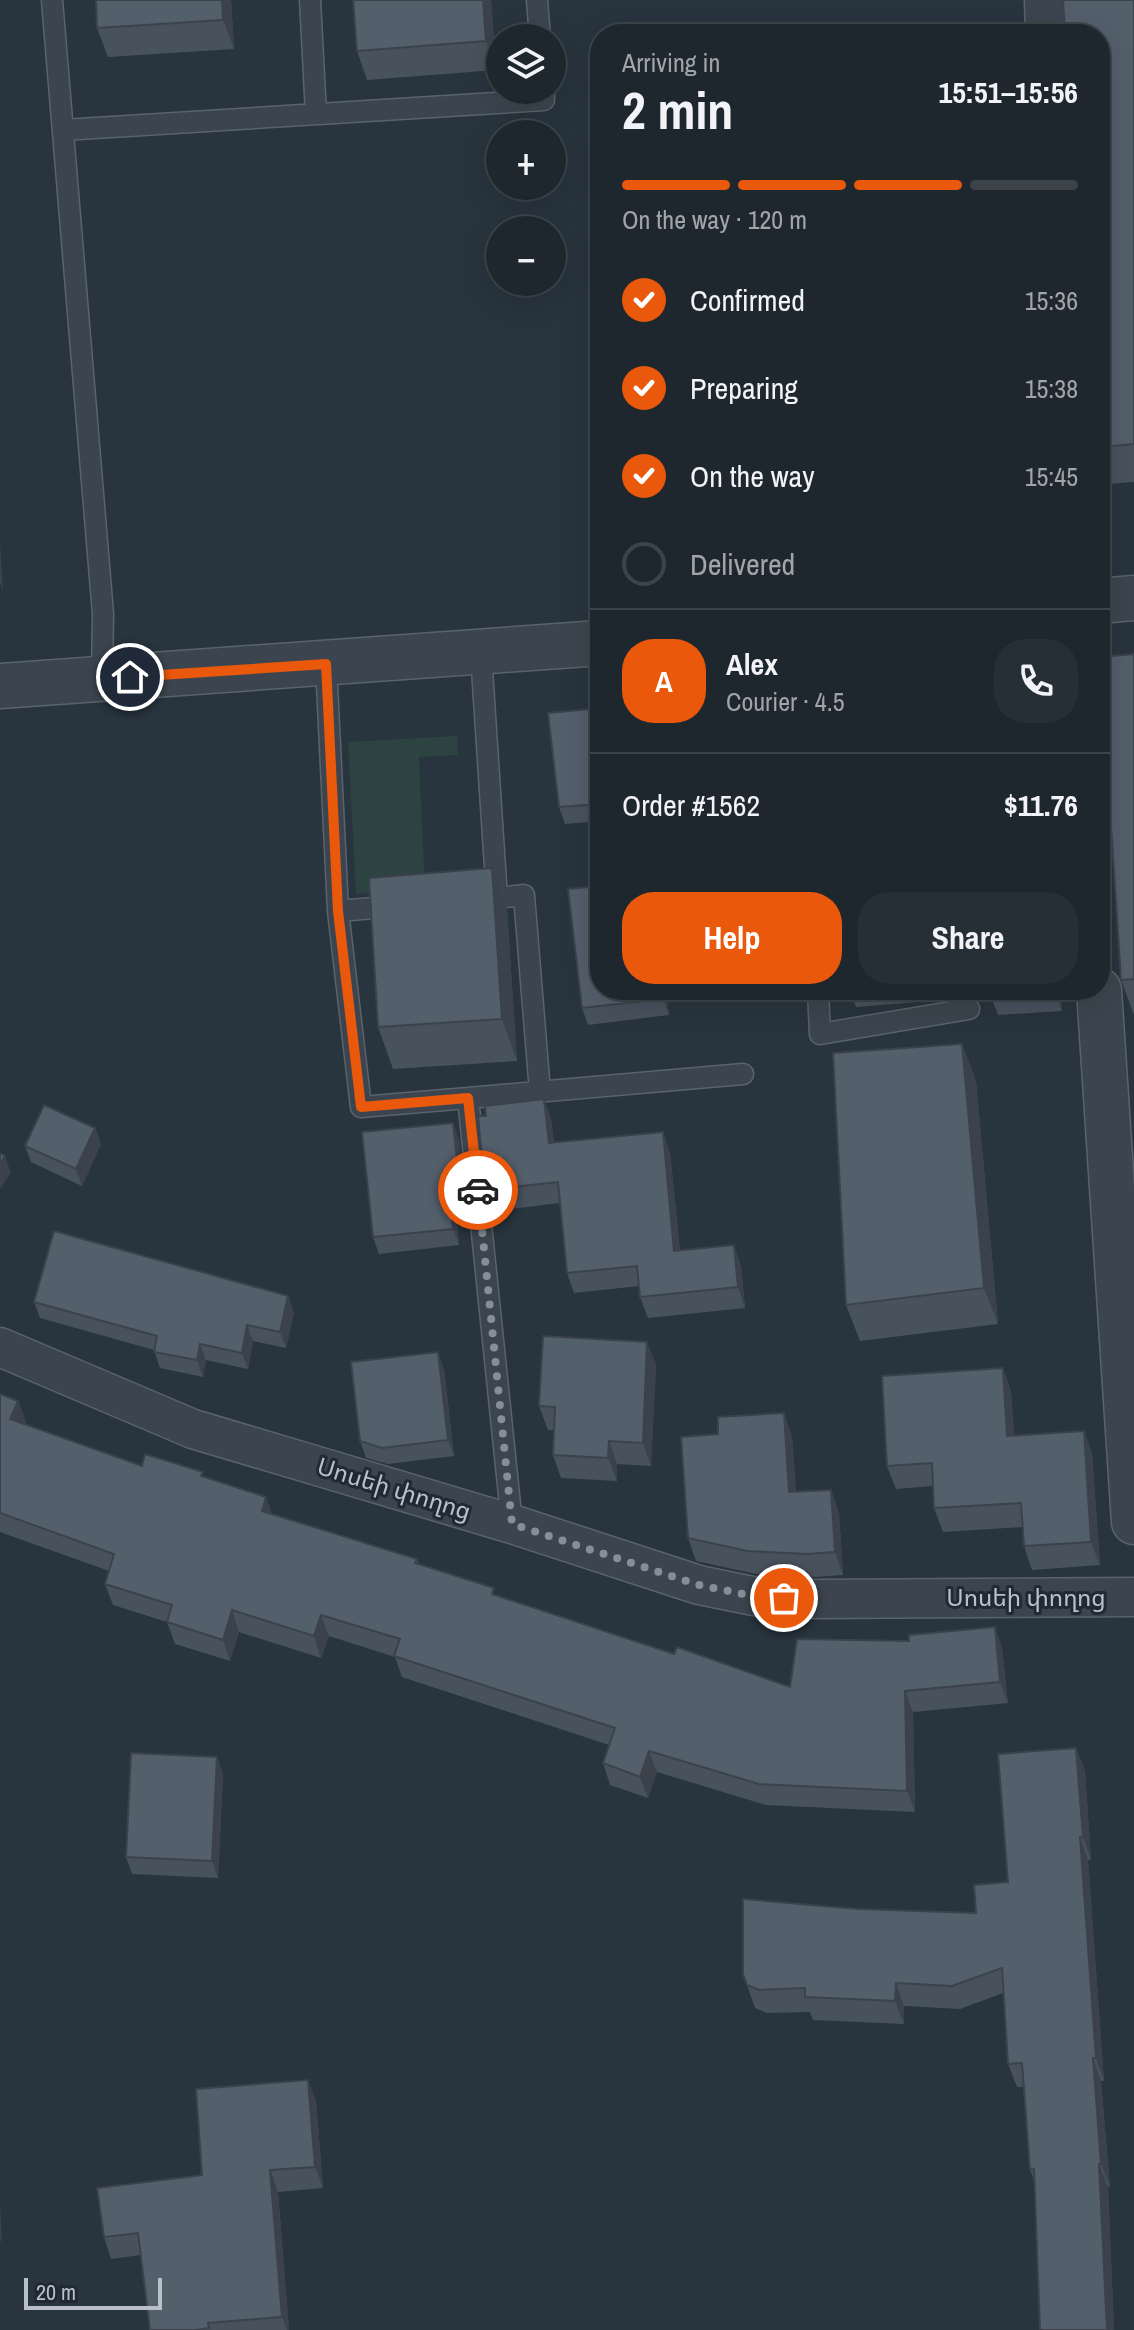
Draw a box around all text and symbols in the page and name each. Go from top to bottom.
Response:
map controls [486,24,566,296]
button: layers [486,24,566,104]
text: Arriving in [622,45,720,80]
text: 15:51–15:56 [939,72,1078,112]
text: 2 min [622,75,733,145]
button: + [486,120,566,200]
text: On the way · 120 m [622,202,807,237]
button: − [486,216,566,296]
icon: check [622,278,666,322]
text: Confirmed [690,280,805,320]
text: 15:36 [1025,283,1078,318]
icon: check [622,366,666,410]
text: Preparing [690,368,798,408]
text: 15:38 [1025,371,1078,406]
icon: check [622,454,666,498]
text: On the way [690,456,814,496]
text: 15:45 [1025,459,1078,494]
text: Delivered [690,544,795,584]
button: phone [994,639,1078,723]
pin [96,643,164,711]
text: Alex [726,644,778,684]
icon: home [108,655,152,699]
text: A [655,661,673,701]
text: Courier · 4.5 [726,684,845,719]
text: Order #1562 [622,785,760,825]
text: $11.76 [1004,785,1078,825]
button: Help [622,892,842,984]
button: Share [858,892,1078,984]
courier [438,1150,518,1230]
icon: car [456,1168,500,1212]
street label: Սոսեի փողոց [313,1449,475,1527]
pin [750,1564,818,1632]
icon: bag [762,1576,806,1620]
street label: Սոսեի փողոց [946,1581,1106,1613]
scale bar [24,2274,162,2310]
text: 20 m [36,2277,76,2307]

